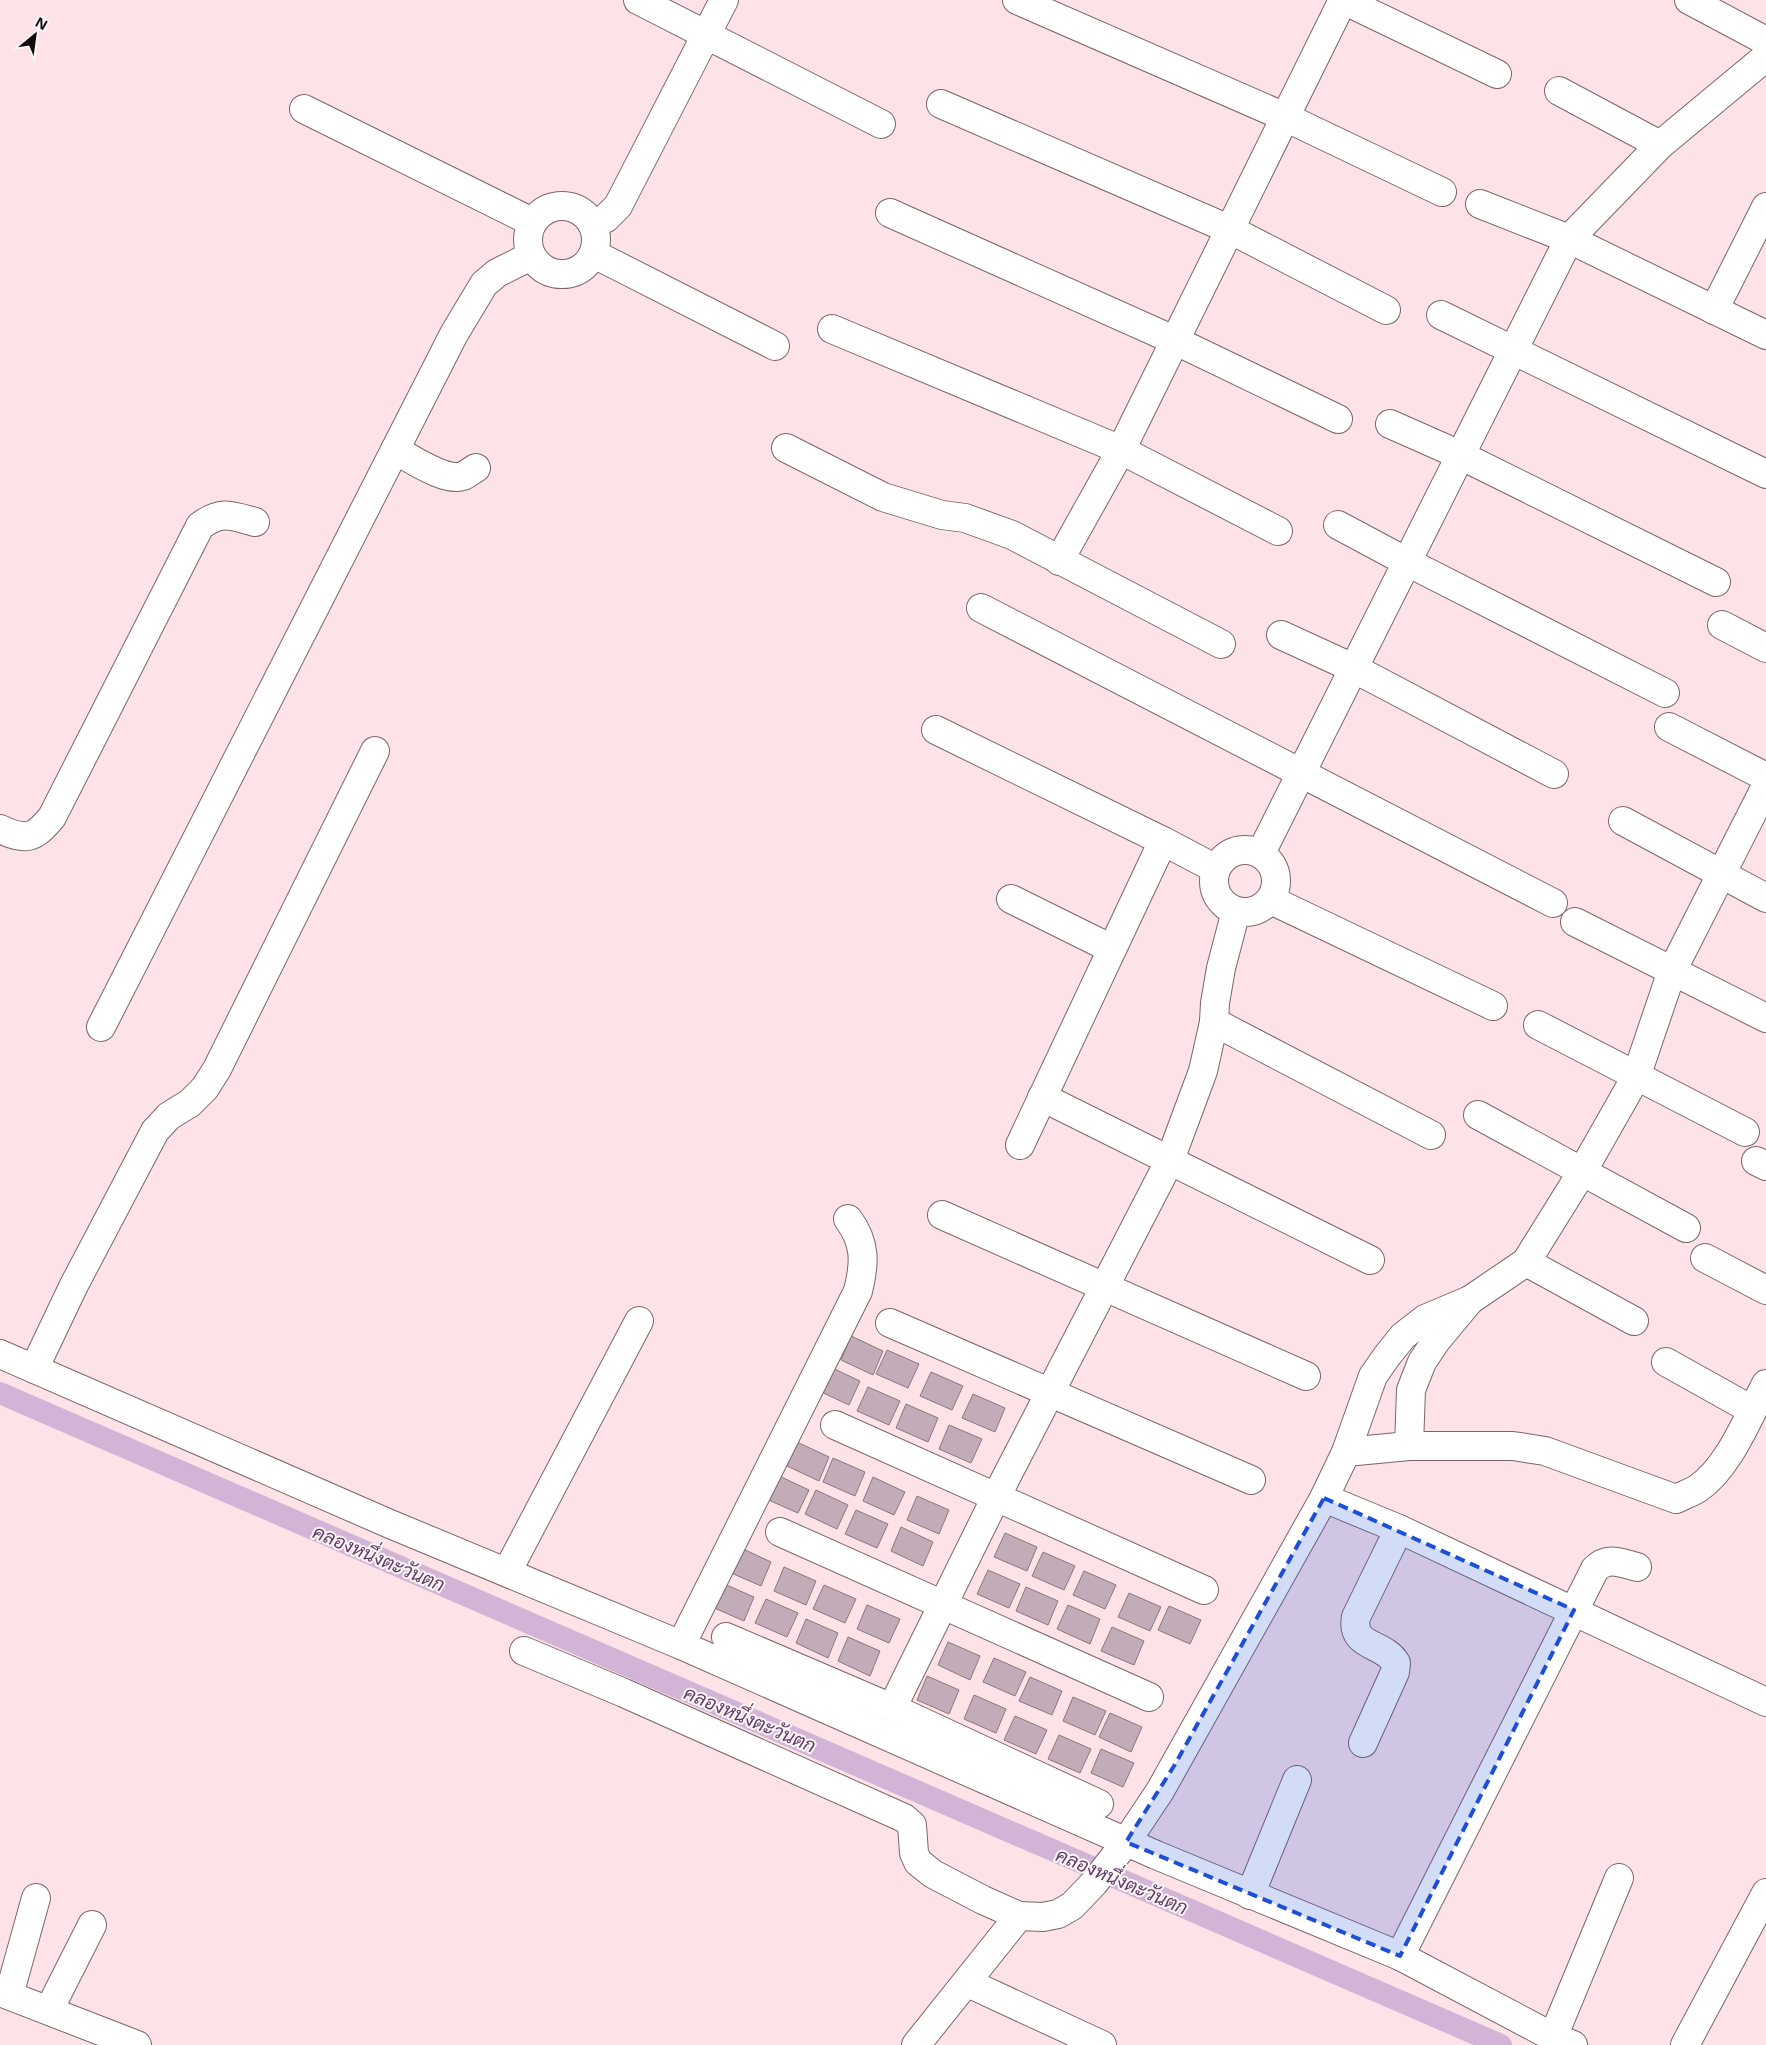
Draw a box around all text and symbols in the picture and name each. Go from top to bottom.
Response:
north arrow [10,10,60,60]
text: N [32,12,51,34]
water label: คลองหนึ่งตะวันตก [309,1515,451,1598]
water label: คลองหนึ่งตะวันตก [680,1676,822,1759]
water label: คลองหนึ่งตะวันตก [1052,1838,1194,1921]

